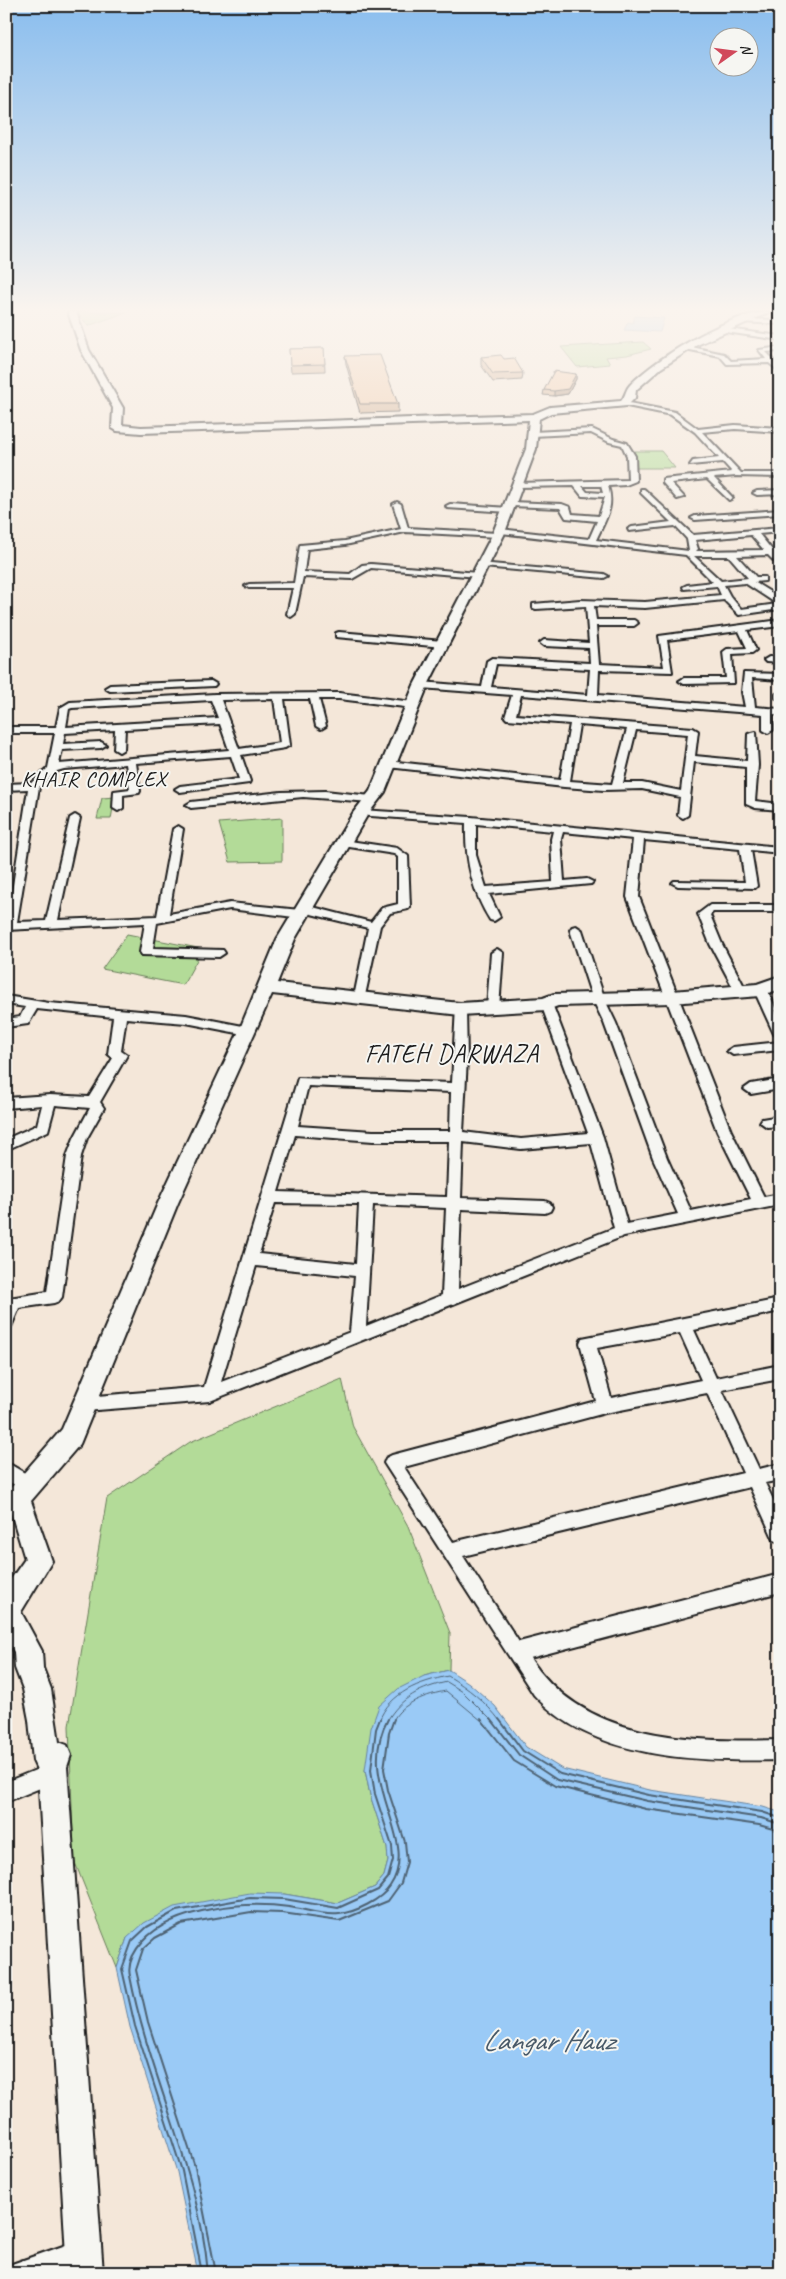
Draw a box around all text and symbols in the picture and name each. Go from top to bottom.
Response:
north arrow [708,28,758,78]
text: N [737,43,756,57]
district label: KHAIR COMPLEX [21,766,169,792]
district label: FATEH DARWAZA [365,1038,539,1070]
water label: Langar Hauz [483,2021,618,2059]

